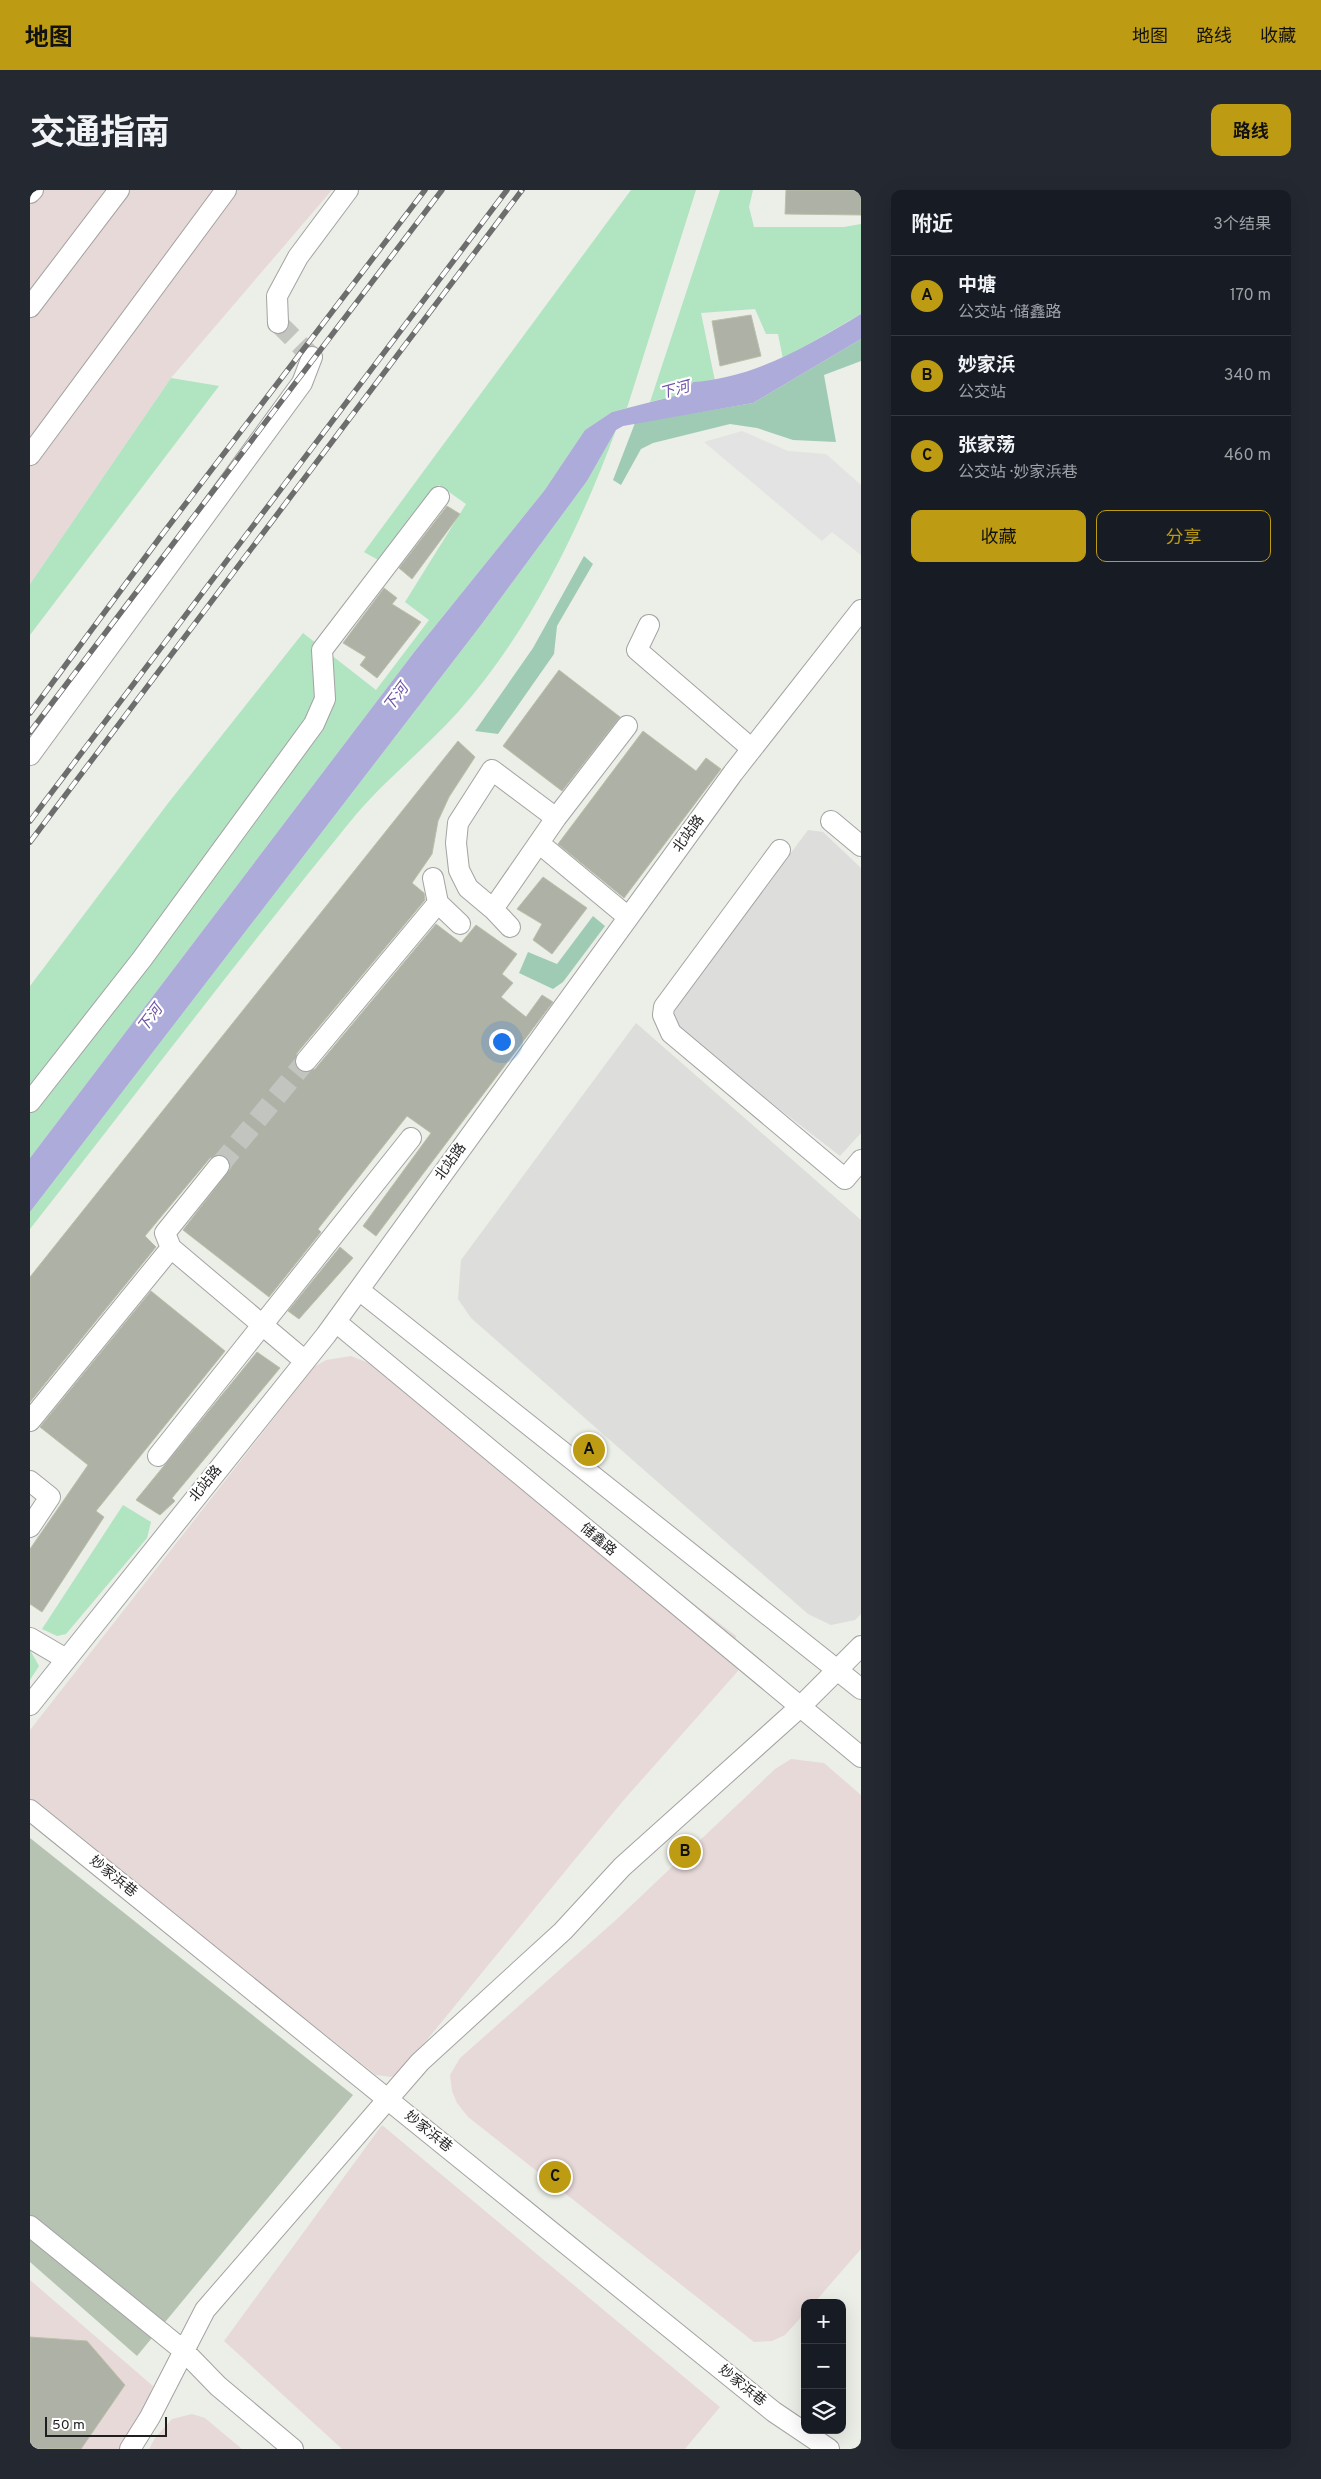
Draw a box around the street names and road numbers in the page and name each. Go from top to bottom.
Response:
street label: 北站路 [669,811,708,856]
street label: 北站路 [431,1139,470,1184]
street label: 北站路 [185,1462,226,1506]
street label: 储鑫路 [576,1520,620,1560]
street label: 妙家浜巷 [86,1852,141,1901]
street label: 妙家浜巷 [401,2107,456,2156]
street label: 妙家浜巷 [715,2361,770,2410]

